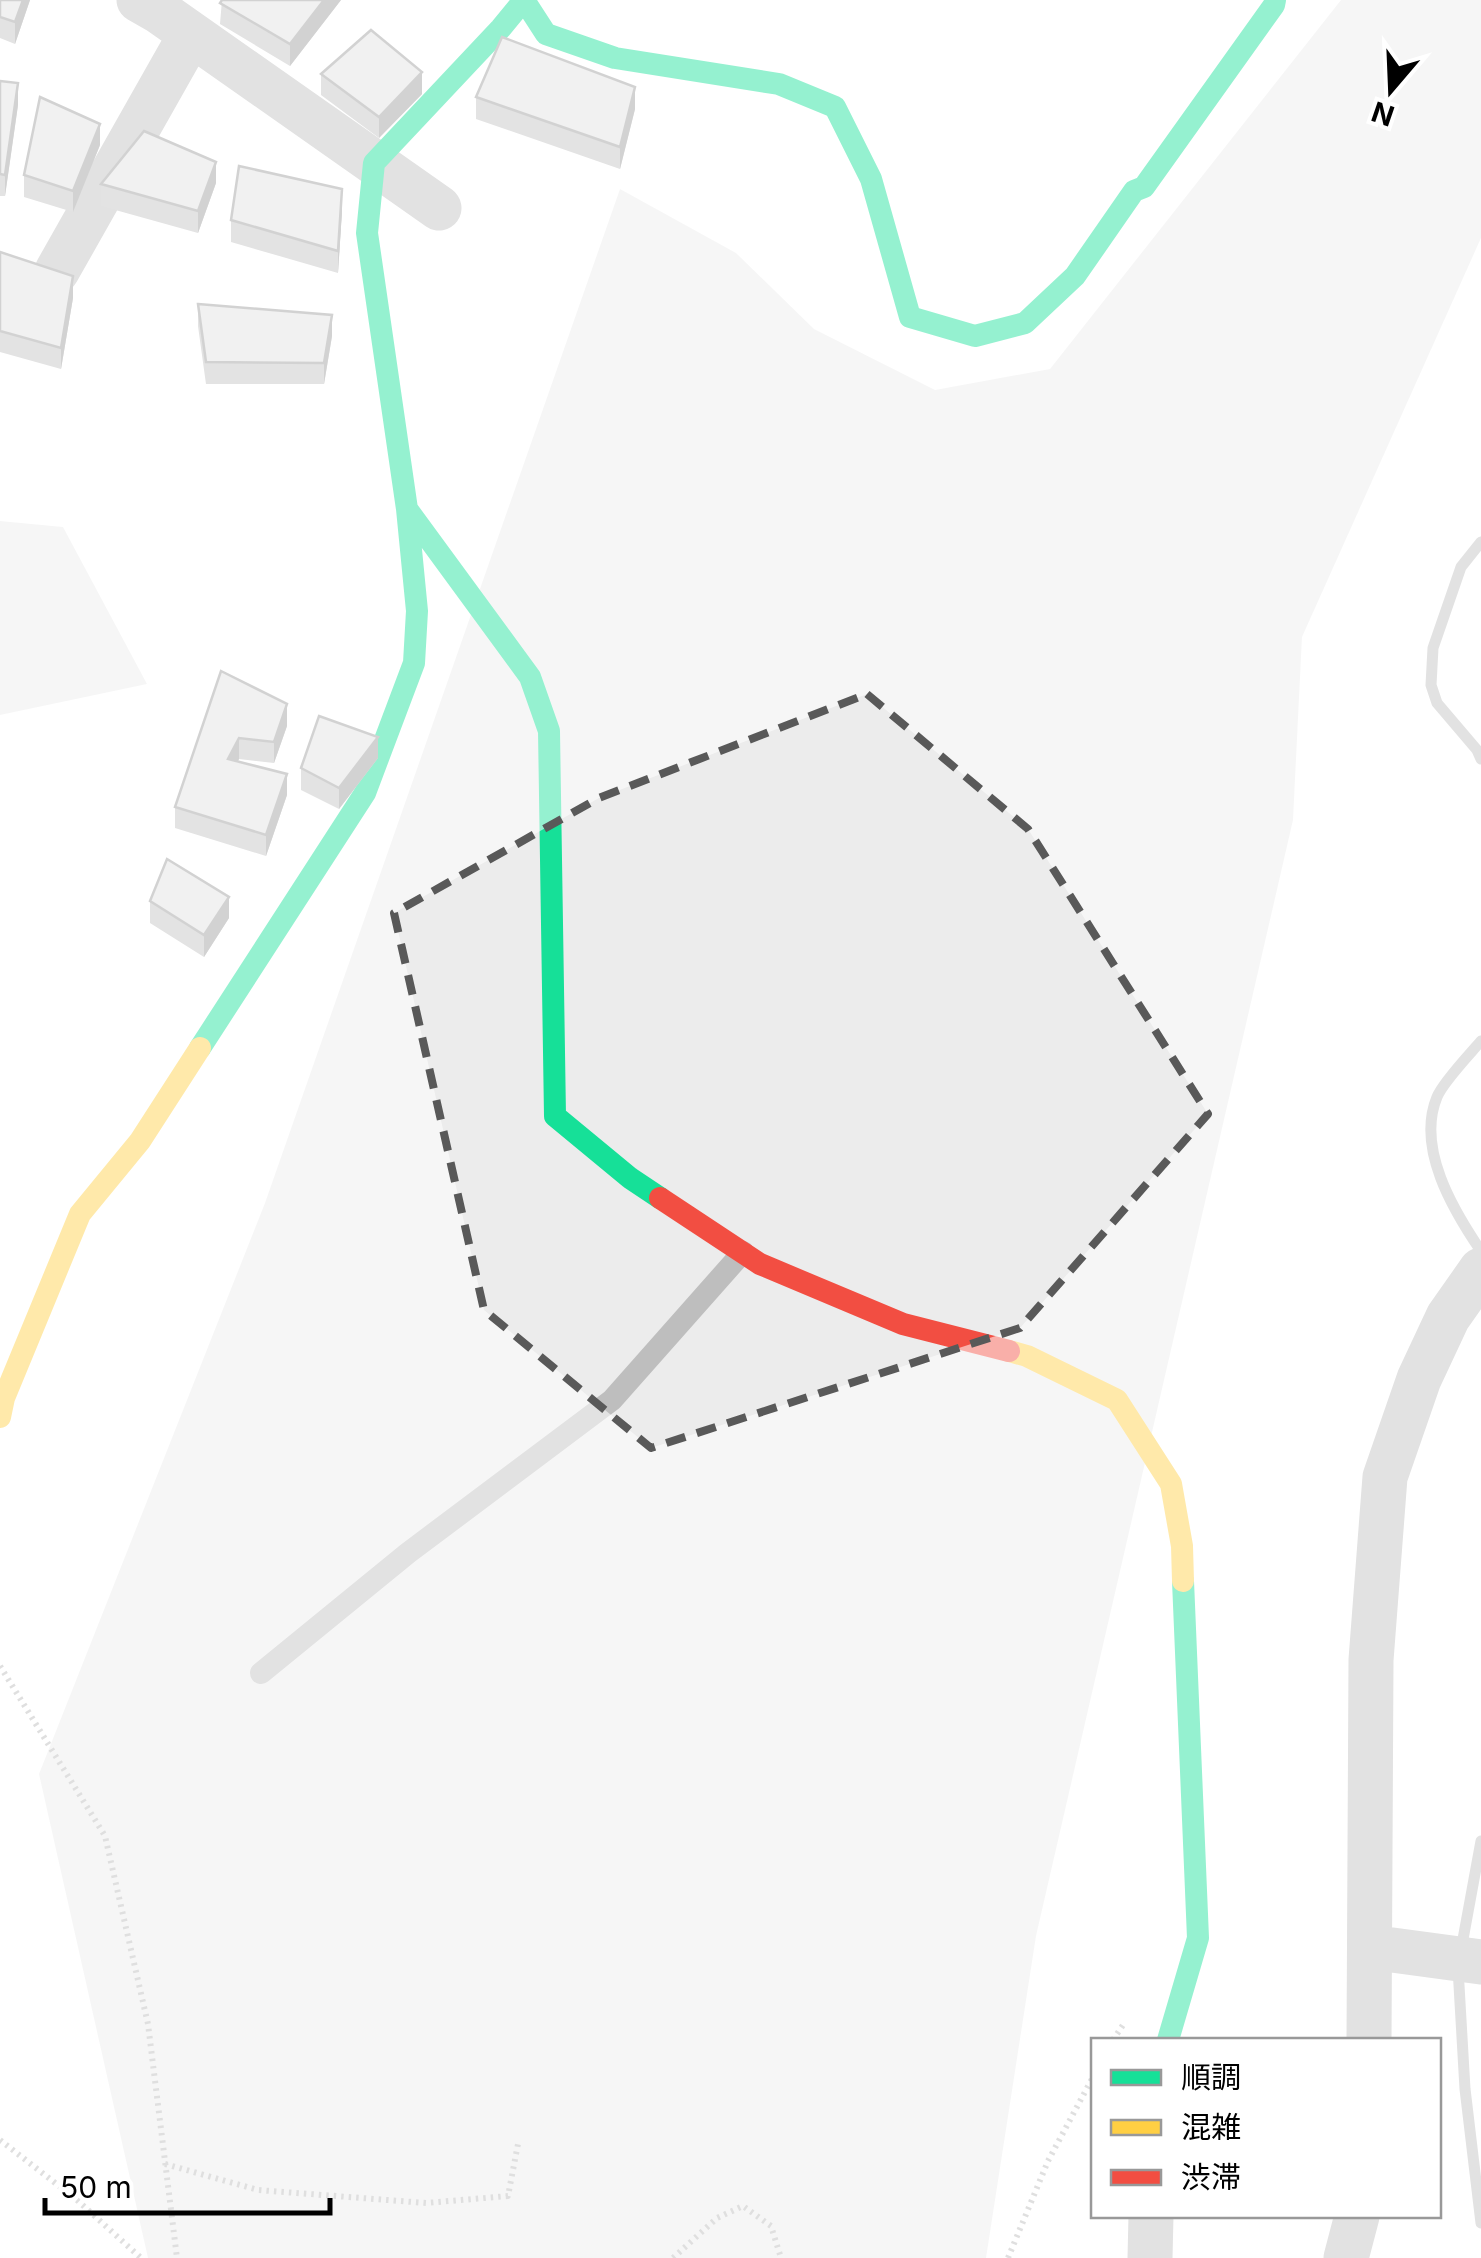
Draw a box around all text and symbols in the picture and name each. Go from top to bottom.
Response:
north arrow [1341,40,1441,140]
text: N [1367,94,1398,133]
legend [1091,2038,1441,2218]
text: 順調 [1181,2059,1241,2095]
text: 混雑 [1181,2109,1241,2145]
scale bar [45,2153,330,2215]
text: 渋滞 [1181,2159,1241,2195]
text: 50 m [60,2169,132,2205]

